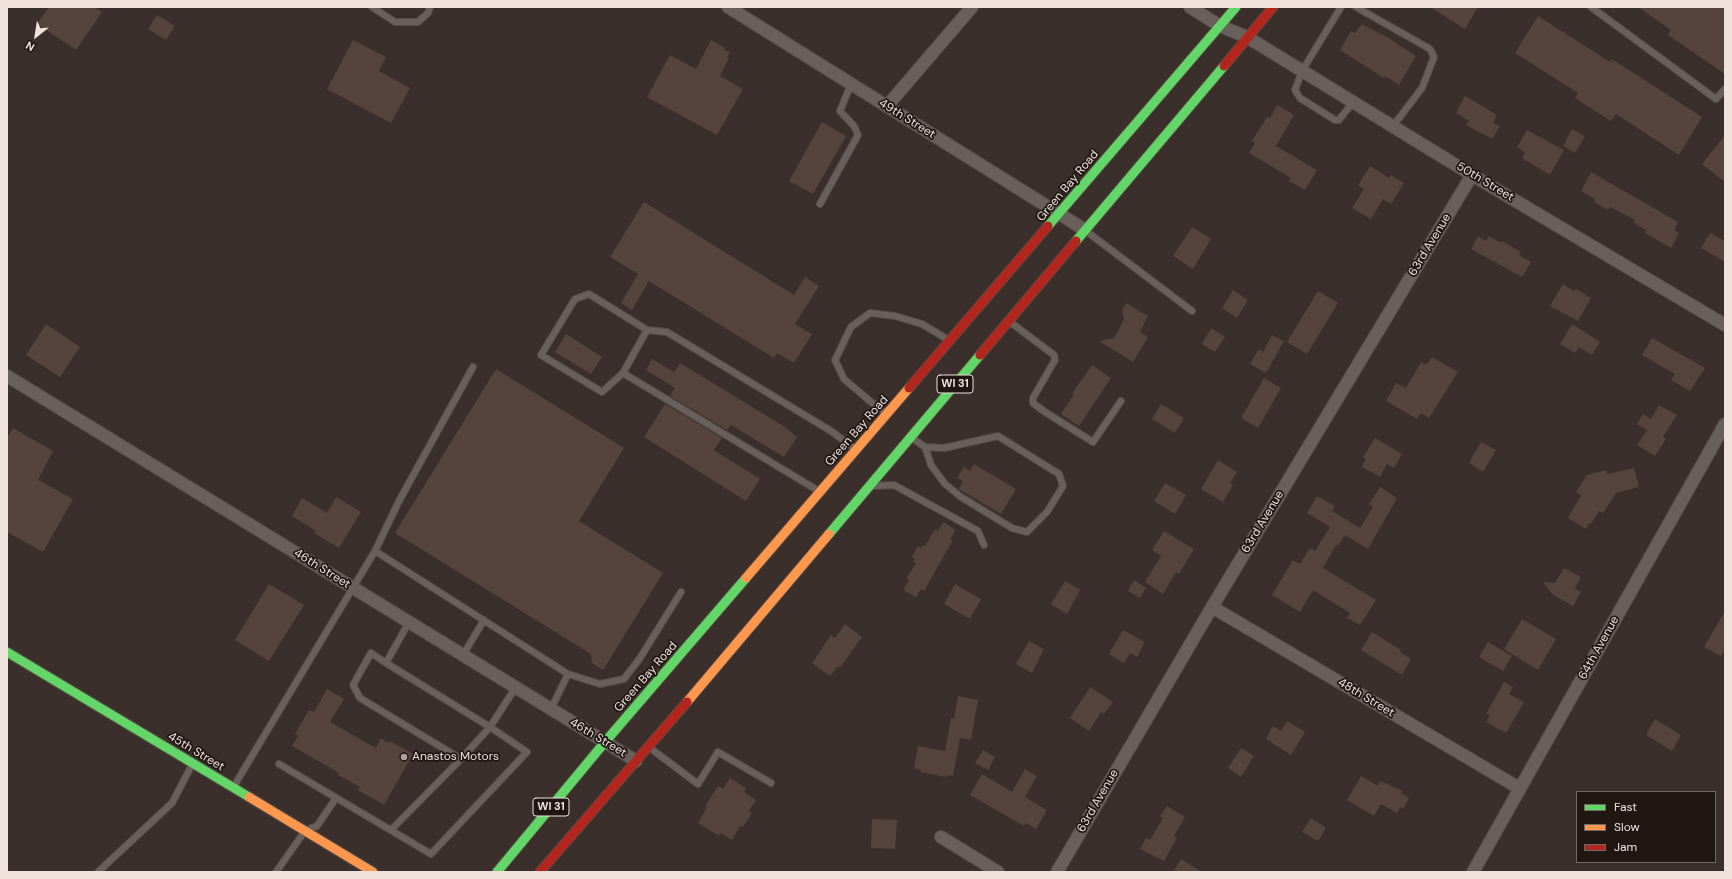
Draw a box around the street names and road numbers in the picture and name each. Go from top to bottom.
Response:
street label: 49th Street [876,96,938,142]
street label: Green Bay Road [1034,148,1102,224]
street label: 50th Street [1454,159,1516,205]
street label: 63rd Avenue [1406,211,1454,279]
road number: WI 31 [937,375,973,393]
street label: Green Bay Road [823,393,891,469]
street label: 63rd Avenue [1239,488,1287,556]
street label: 46th Street [291,546,353,592]
street label: 64th Avenue [1576,614,1622,682]
street label: Green Bay Road [612,639,680,715]
street label: 48th Street [1335,676,1397,720]
street label: 46th Street [567,715,629,761]
street label: 45th Street [165,729,227,775]
street label: 63rd Avenue [1074,767,1122,835]
road number: WI 31 [533,798,569,816]

